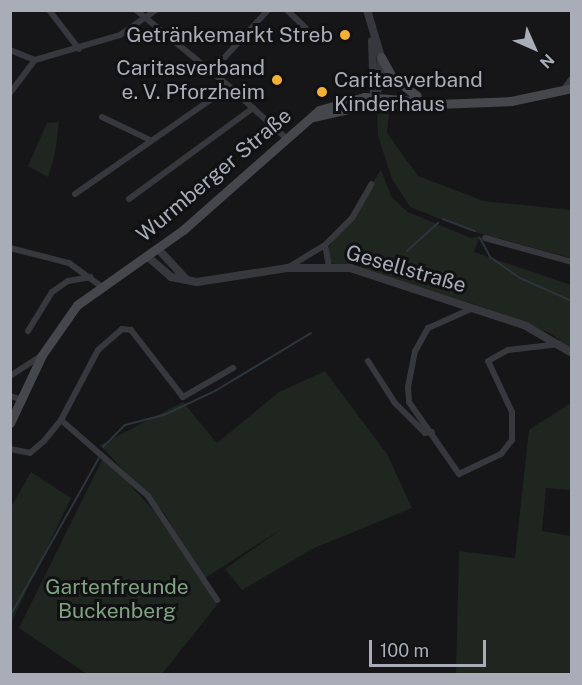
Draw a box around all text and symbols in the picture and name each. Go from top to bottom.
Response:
north arrow [504,18,564,78]
place label: Getränkemarkt Streb [126,22,333,48]
marker: Getränkemarkt Streb [338,28,352,42]
text: N [536,50,558,72]
place label: Caritasverband e. V. Pforzheim [116,55,265,105]
place label: Caritasverband Kinderhaus [334,67,483,117]
marker: Caritasverband e. V. Pforzheim [270,73,284,87]
marker: Caritasverband Kinderhaus [315,85,329,99]
street label: Wurmberger Straße [131,103,297,247]
street label: Gesellstraße [343,240,469,298]
park label: Gartenfreunde Buckenberg [45,574,189,624]
scale bar [372,628,489,666]
text: 100 m [380,640,429,661]

